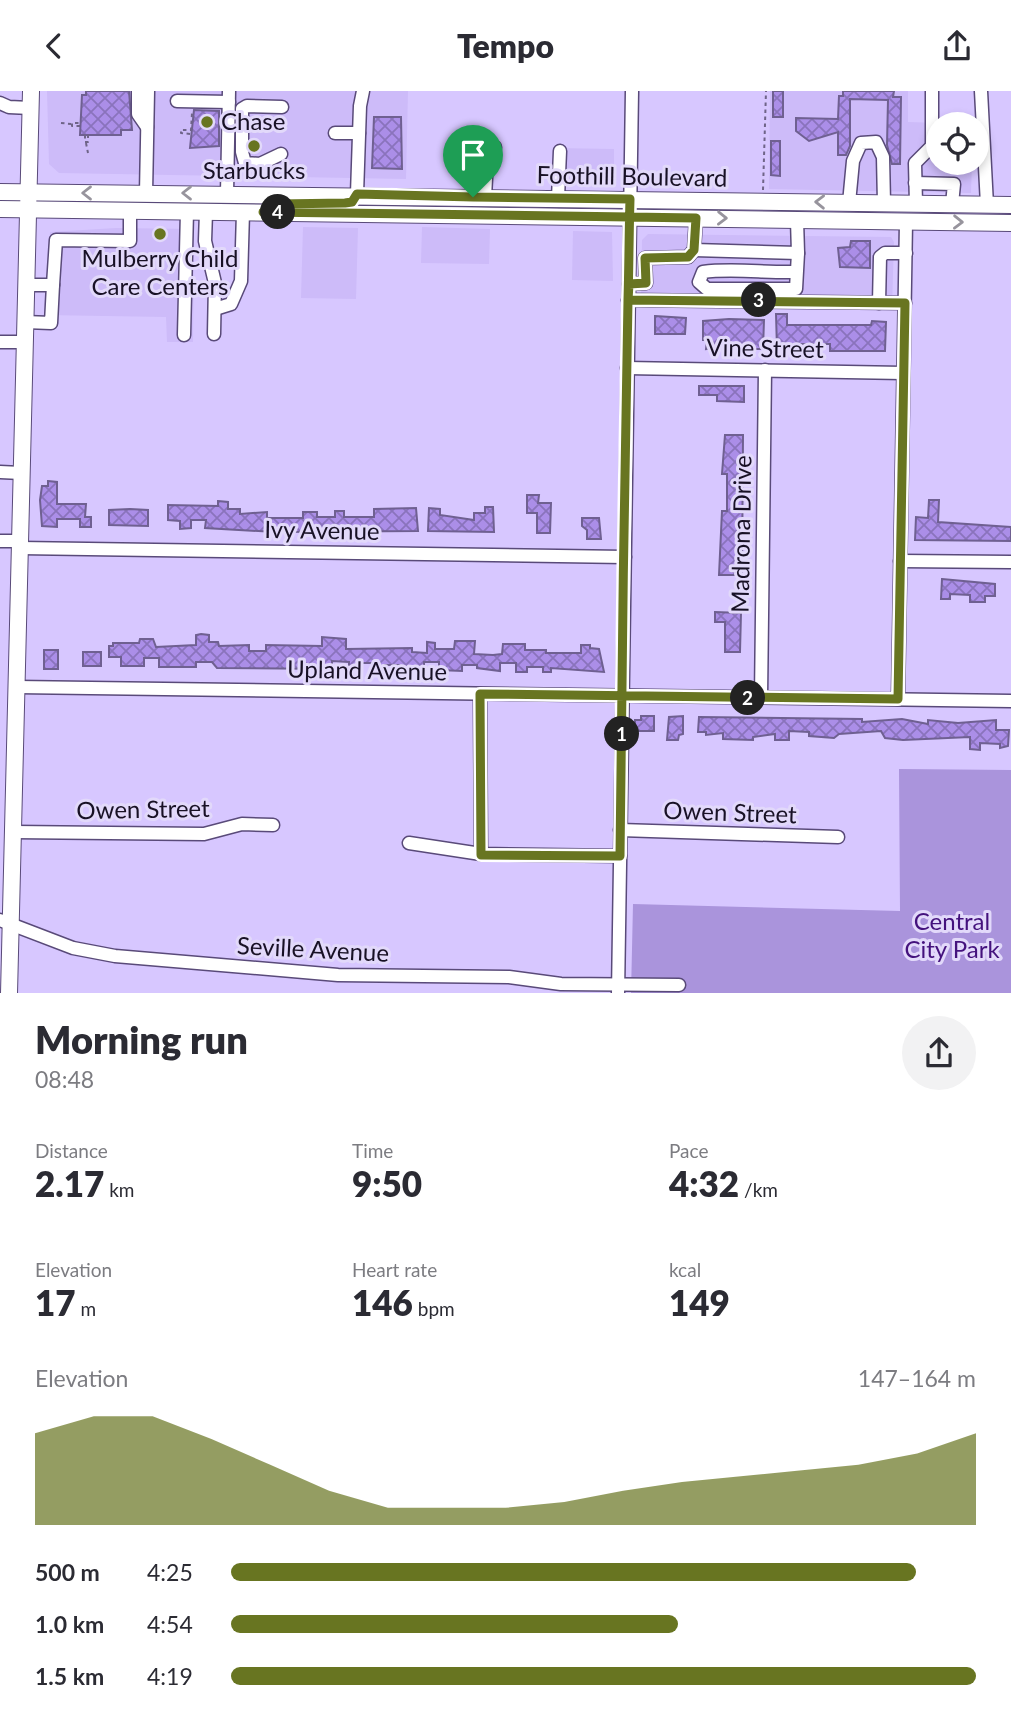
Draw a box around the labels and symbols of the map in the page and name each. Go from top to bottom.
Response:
place label: Chase [221,106,285,135]
marker: Chase [199,114,215,130]
pin [443,125,503,197]
marker: Starbucks [246,138,262,154]
place label: Starbucks [203,155,305,184]
street label: Foothill Boulevard [536,159,728,192]
one-way arrow [81,185,92,201]
one-way arrow [181,185,191,201]
pin: 4 [260,195,296,229]
one-way arrow [815,195,826,210]
one-way arrow [717,211,728,226]
one-way arrow [954,214,964,230]
marker: Mulberry Child Care Centers [152,226,168,242]
place label: Mulberry Child Care Centers [82,243,238,300]
pin: 3 [742,283,776,318]
street label: Vine Street [706,332,824,363]
street label: Madrona Drive [725,455,756,613]
street label: Ivy Avenue [264,514,380,545]
street label: Upland Avenue [287,654,447,685]
pin: 2 [730,681,766,715]
pin: 1 [604,717,640,751]
street label: Owen Street [76,793,210,824]
street label: Owen Street [663,795,798,828]
park label: Central City Park [904,906,1000,963]
street label: Seville Avenue [236,930,390,967]

